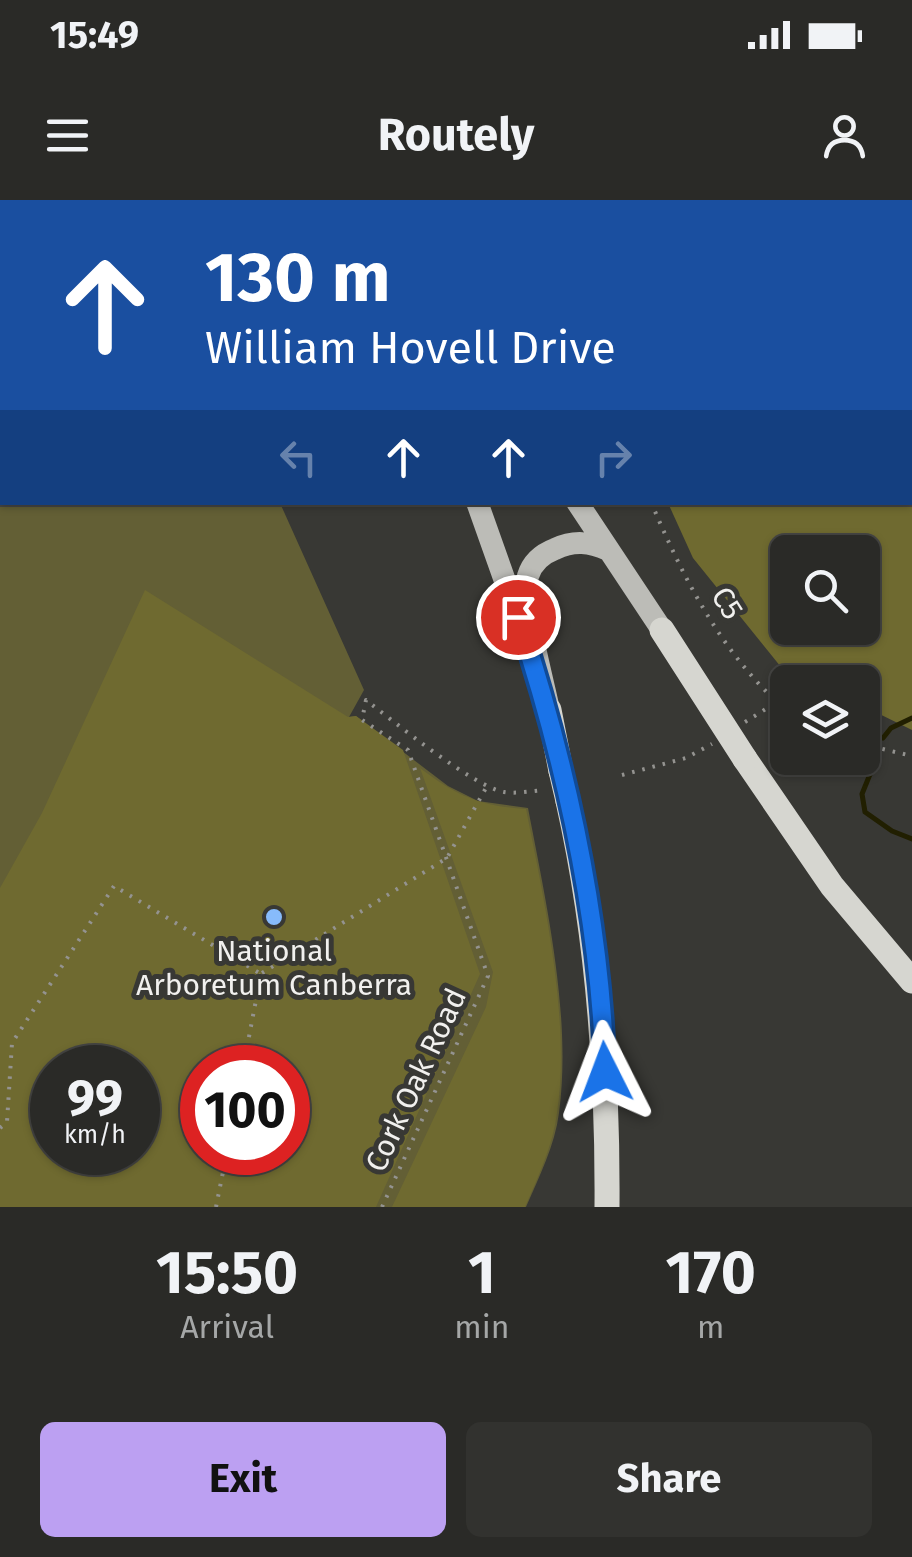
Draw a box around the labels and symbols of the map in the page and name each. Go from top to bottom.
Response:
pin [476,575,561,660]
street label: C5 [703,580,751,626]
marker: National Arboretum Canberra [263,906,285,928]
place label: National Arboretum Canberra [136,933,412,1003]
street label: Cork Oak Road [358,983,474,1177]
position arrow [553,1020,657,1124]
speed limit sign: 100 [180,1045,310,1175]

